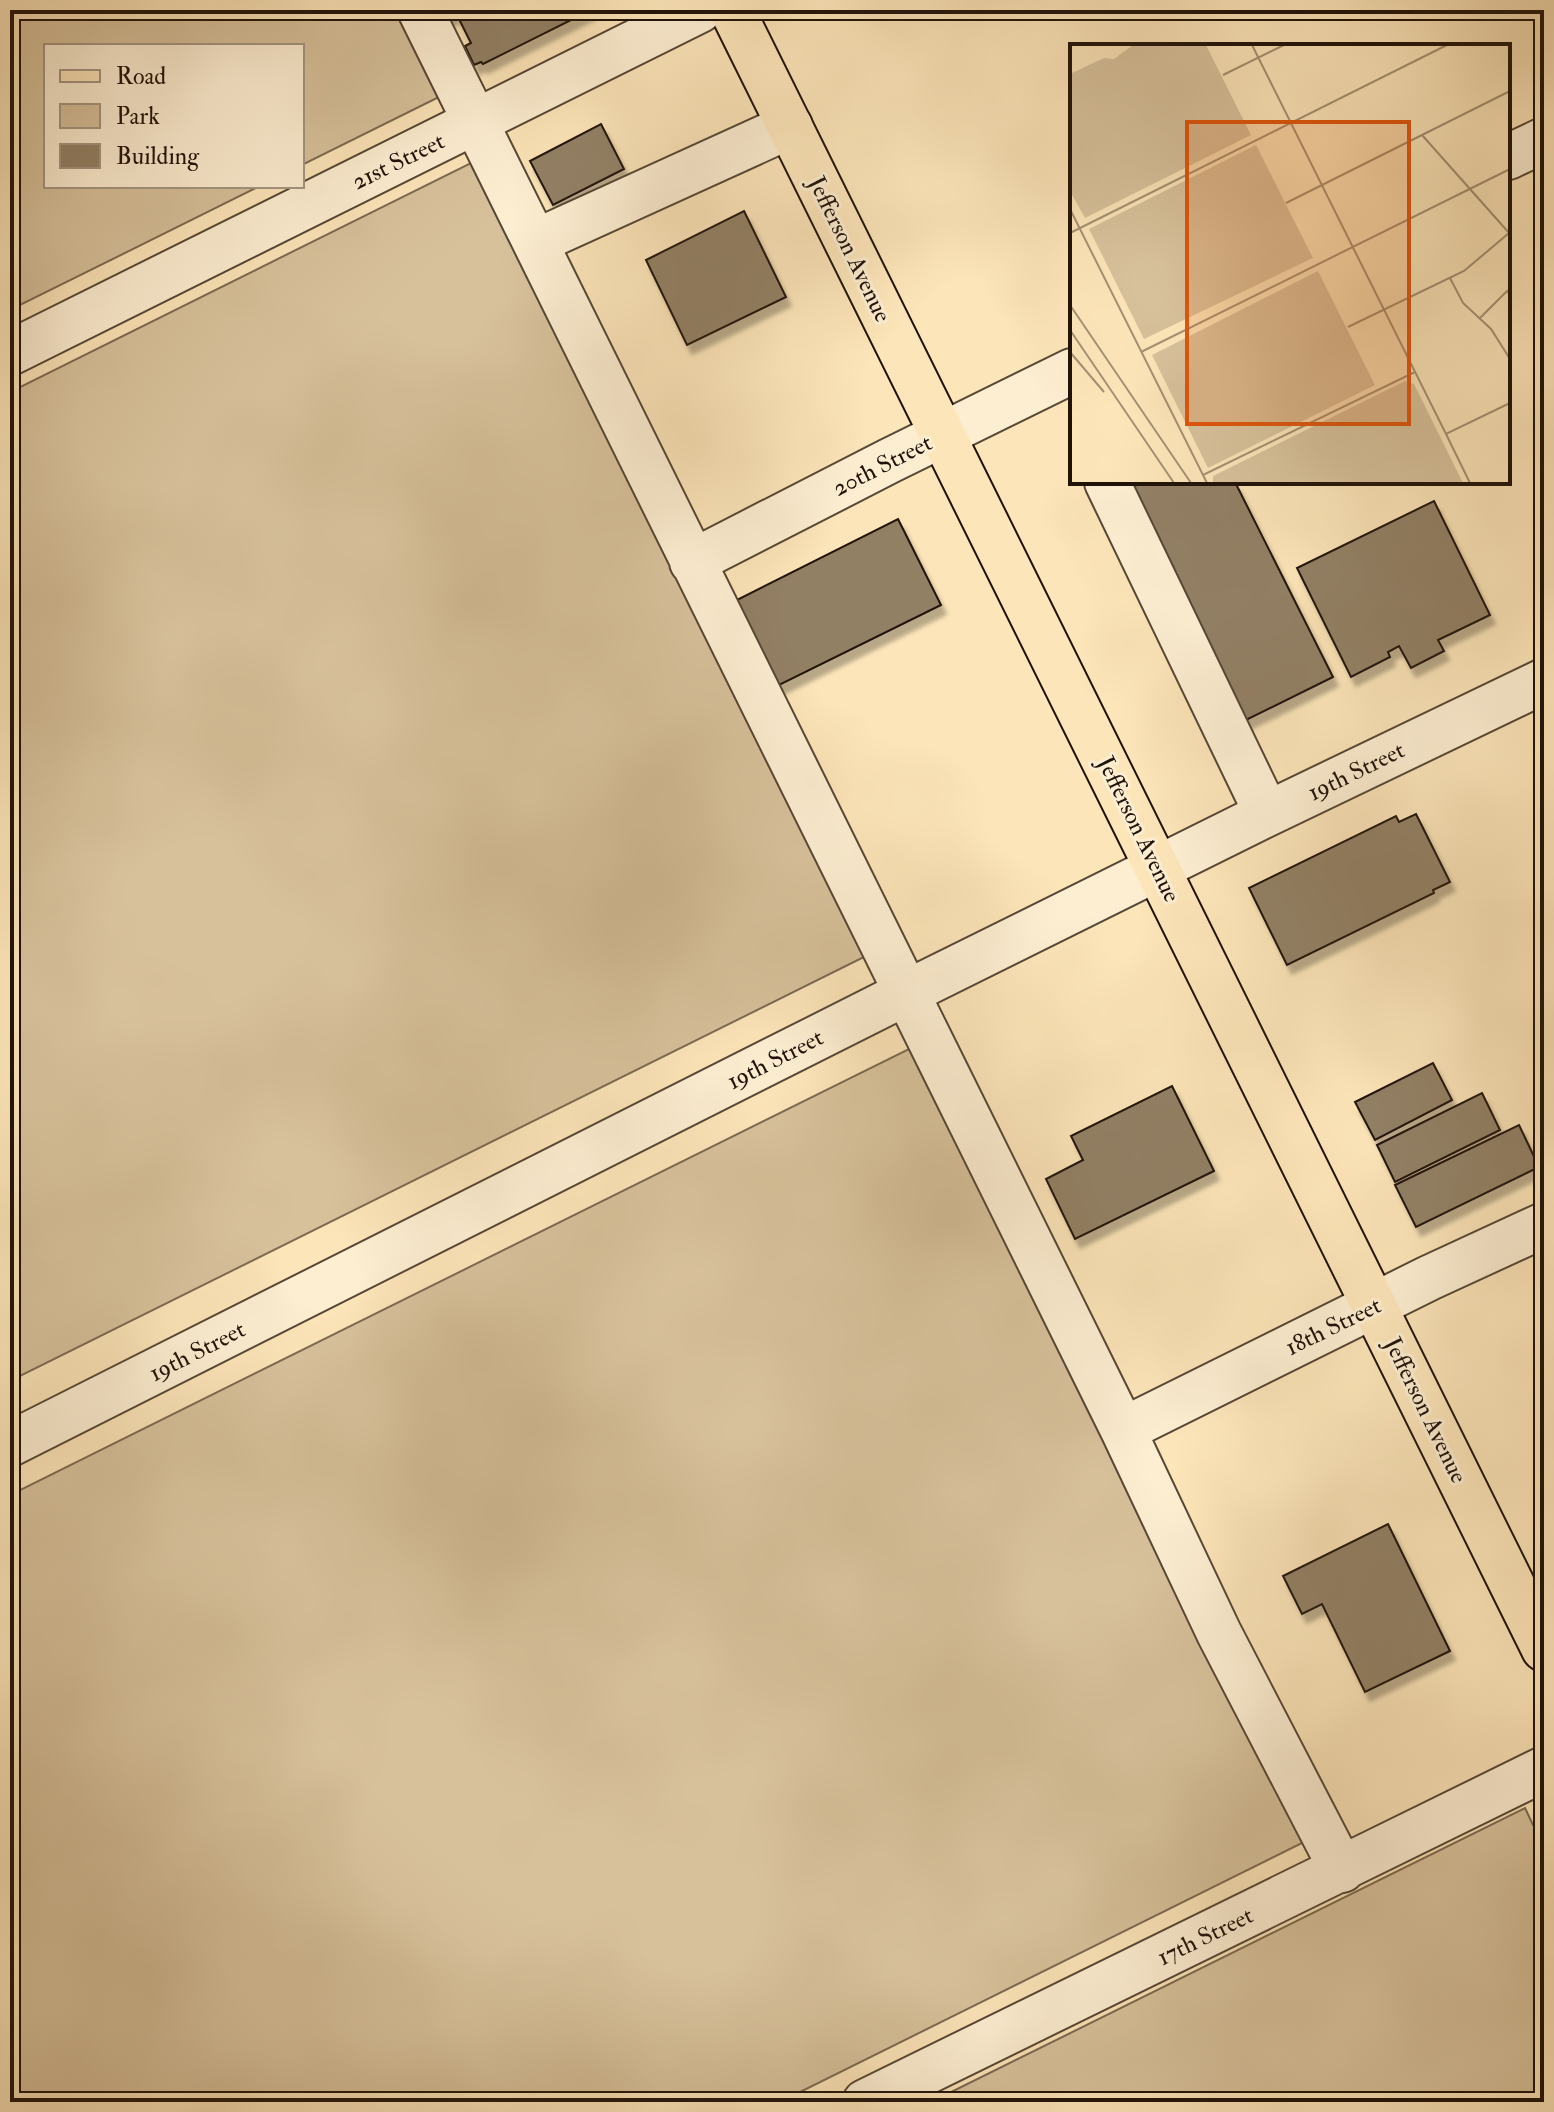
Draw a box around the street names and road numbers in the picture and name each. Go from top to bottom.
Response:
street label: 21st Street [347,126,450,197]
street label: Jefferson Avenue [800,170,898,327]
street label: 20th Street [827,427,937,504]
street label: 19th Street [1303,735,1410,808]
street label: Jefferson Avenue [1089,750,1187,907]
street label: 19th Street [722,1022,829,1097]
street label: 18th Street [1280,1290,1387,1363]
street label: 19th Street [144,1314,251,1389]
street label: Jefferson Avenue [1376,1331,1474,1488]
street label: 17th Street [1152,1900,1258,1973]

